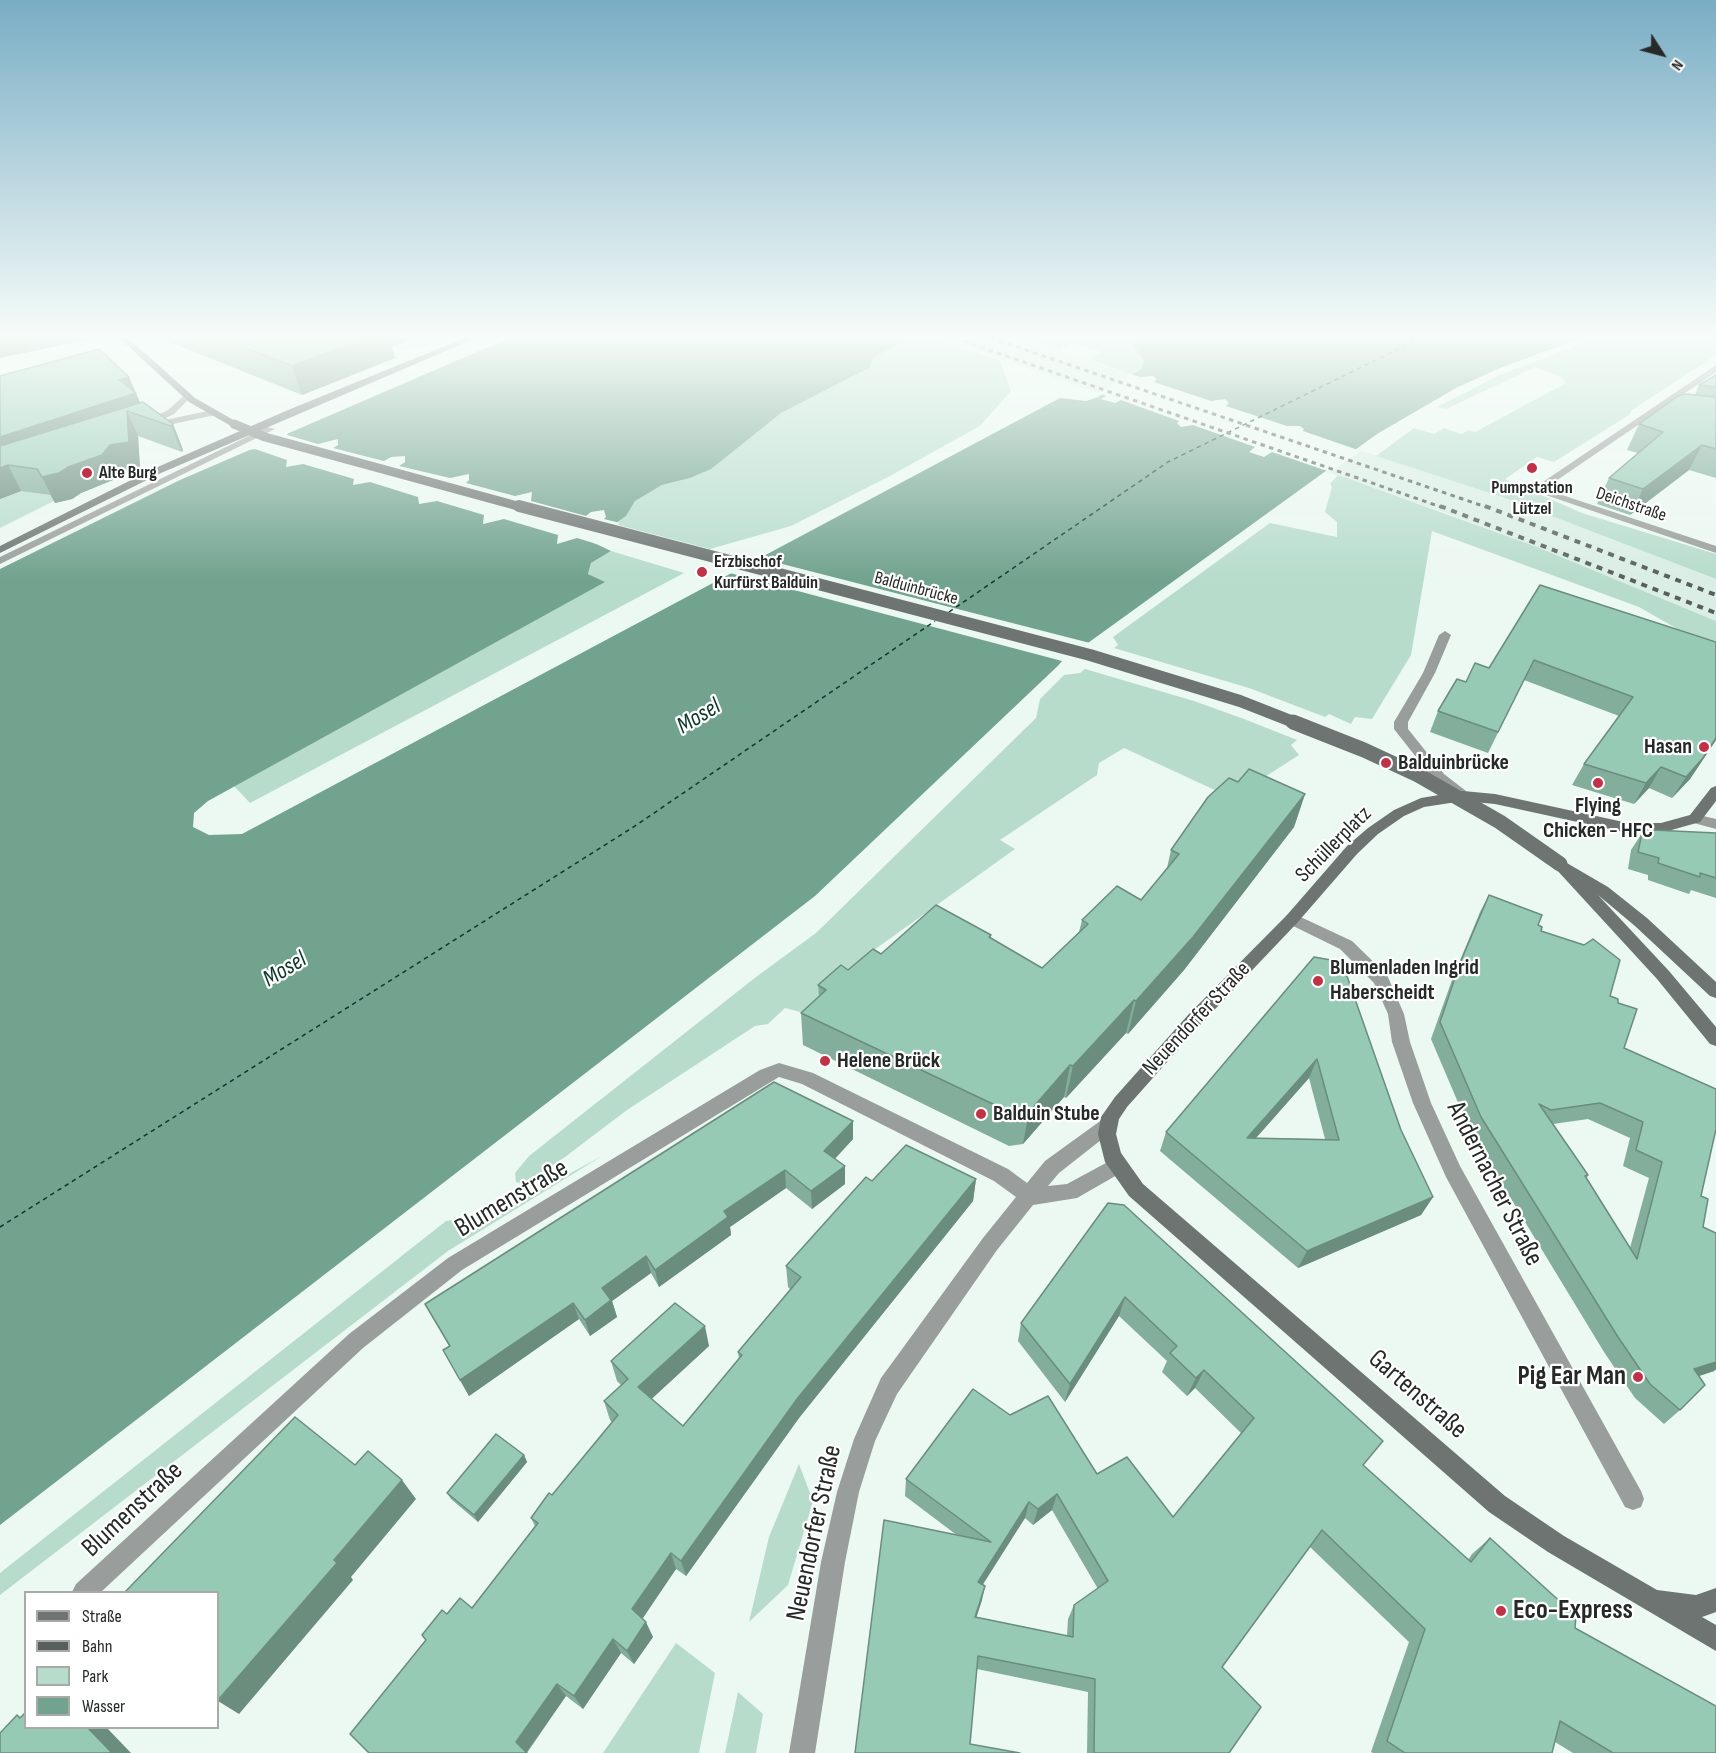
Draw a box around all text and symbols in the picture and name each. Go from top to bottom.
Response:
north arrow [1632,24,1692,84]
text: N [1667,56,1687,74]
marker: Pumpstation Lützel [1525,461,1539,475]
place label: Alte Burg [99,462,157,484]
marker: Alte Burg [80,466,94,480]
place label: Pumpstation Lützel [1491,477,1573,520]
street label: Deichstraße [1593,483,1669,527]
place label: Erzbischof Kurfürst Balduin [714,551,818,594]
marker: Erzbischof Kurfürst Balduin [695,565,709,579]
street label: Balduinbrücke [872,567,960,611]
water label: Mosel [672,693,726,741]
place label: Hasan [1644,734,1692,760]
marker: Hasan [1697,740,1711,754]
place label: Balduinbrücke [1398,750,1509,776]
marker: Balduinbrücke [1379,756,1393,770]
marker: Flying Chicken - HFC [1591,776,1605,790]
place label: Flying Chicken - HFC [1543,793,1653,844]
street label: Schüllerplatz [1291,802,1377,888]
water label: Mosel [258,946,312,994]
place label: Blumenladen Ingrid Haberscheidt [1330,955,1479,1006]
street label: Neuendorfer Straße [1138,957,1256,1081]
marker: Blumenladen Ingrid Haberscheidt [1311,974,1325,988]
place label: Helene Brück [837,1048,940,1074]
marker: Helene Brück [818,1054,832,1068]
street label: Andernacher Straße [1439,1096,1549,1272]
place label: Balduin Stube [993,1101,1100,1127]
marker: Balduin Stube [974,1107,988,1121]
street label: Blumenstraße [450,1153,574,1245]
street label: Gartenstraße [1361,1343,1473,1447]
place label: Pig Ear Man [1518,1361,1626,1393]
marker: Pig Ear Man [1631,1370,1645,1384]
street label: Neuendorfer Straße [781,1442,849,1624]
street label: Blumenstraße [76,1455,190,1565]
legend [24,1591,219,1729]
place label: Eco-Express [1513,1595,1633,1627]
marker: Eco-Express [1494,1604,1508,1618]
text: Straße [82,1606,122,1627]
text: Bahn [82,1636,112,1657]
text: Park [82,1666,108,1687]
text: Wasser [82,1696,125,1717]

